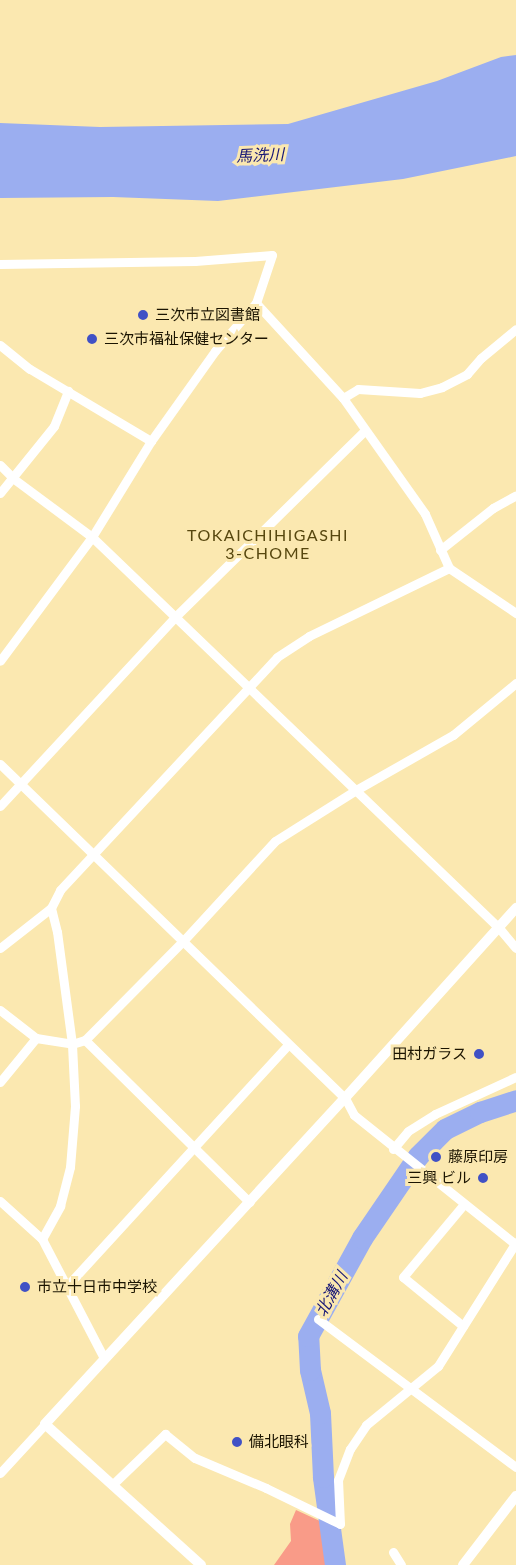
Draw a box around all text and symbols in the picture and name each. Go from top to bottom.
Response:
water label: 馬洗川 [236,145,284,165]
place label: 三次市立図書館 [155,306,260,324]
marker: 三次市立図書館 [136,308,150,322]
place label: 三次市福祉保健センター [104,330,269,348]
marker: 三次市福祉保健センター [85,332,99,346]
district label: TOKAICHIHIGASHI 3-CHOME [187,525,349,563]
place label: 田村ガラス [392,1045,467,1063]
marker: 田村ガラス [472,1047,486,1061]
place label: 藤原印房 [448,1148,508,1166]
marker: 藤原印房 [429,1150,443,1164]
place label: 三興 ビル [407,1169,471,1187]
marker: 三興 ビル [476,1171,490,1185]
water label: 北溝川 [311,1268,351,1320]
place label: 市立十日市中学校 [37,1278,157,1296]
marker: 市立十日市中学校 [18,1280,32,1294]
place label: 備北眼科 [249,1433,309,1451]
marker: 備北眼科 [230,1435,244,1449]

